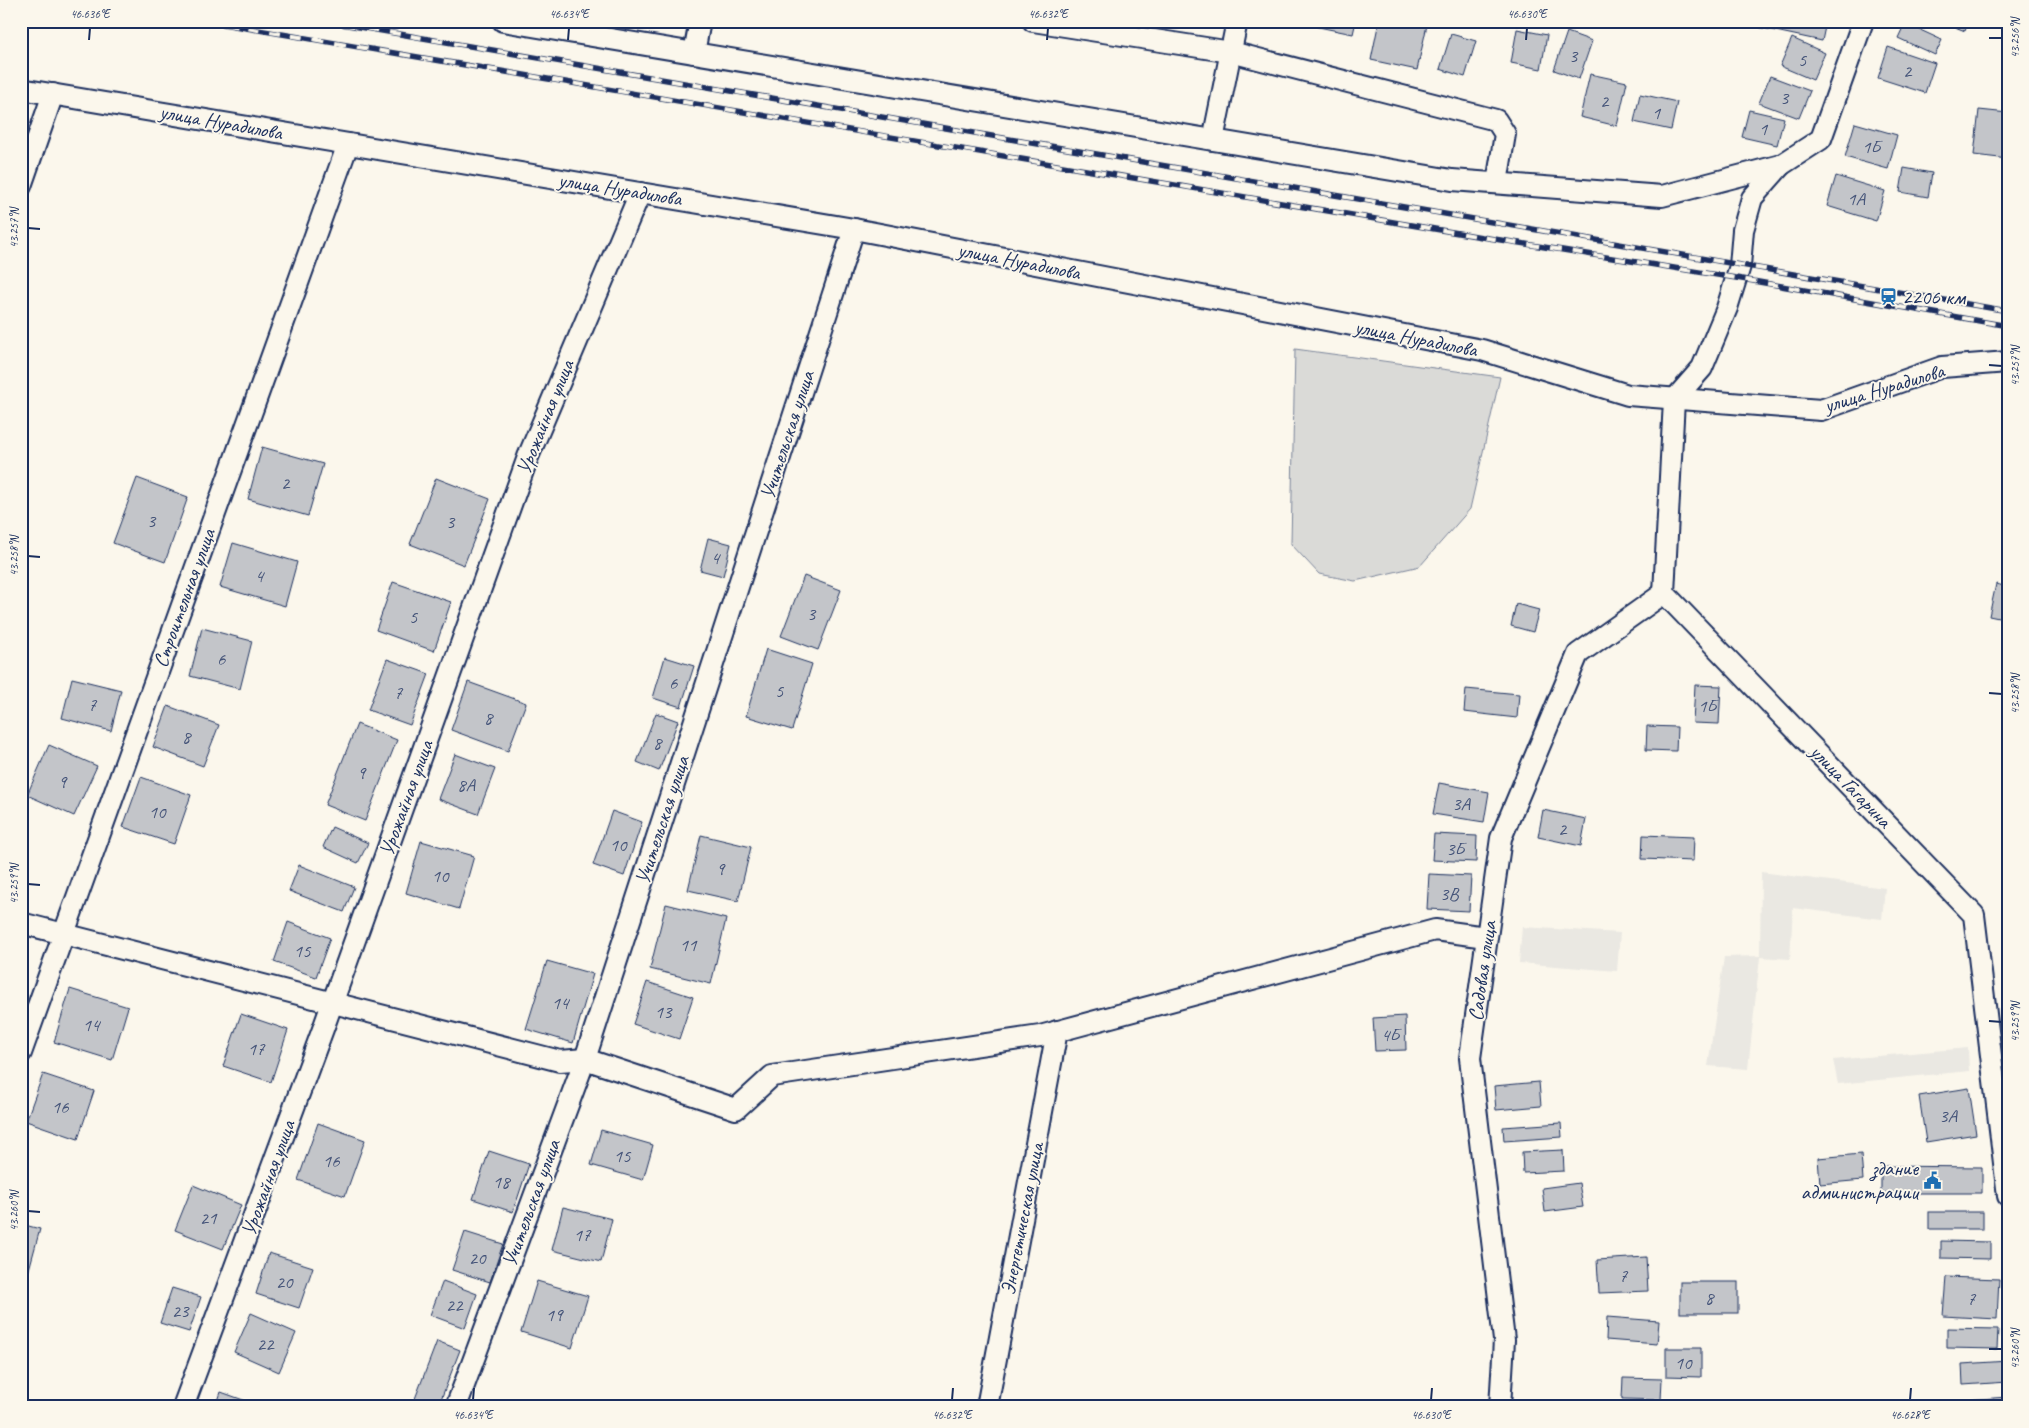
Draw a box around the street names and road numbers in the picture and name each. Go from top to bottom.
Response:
street label: улица Нурадилова [156,98,286,146]
street label: улица Нурадилова [555,166,685,212]
street label: улица Нурадилова [954,236,1084,286]
street label: улица Нурадилова [1351,313,1481,363]
street label: Урожайная улица [510,355,580,478]
street label: улица Нурадилова [1819,357,1949,419]
street label: Учительская улица [754,366,821,502]
street label: Строительная улица [147,524,222,671]
street label: Урожайная улица [373,735,439,859]
street label: улица Гагарина [1803,737,1899,835]
street label: Учительская улица [629,751,696,887]
street label: Садовая улица [1462,918,1502,1023]
street label: Урожайная улица [235,1115,301,1239]
street label: Учительская улица [496,1134,567,1270]
street label: Энергетическая улица [995,1138,1050,1297]

